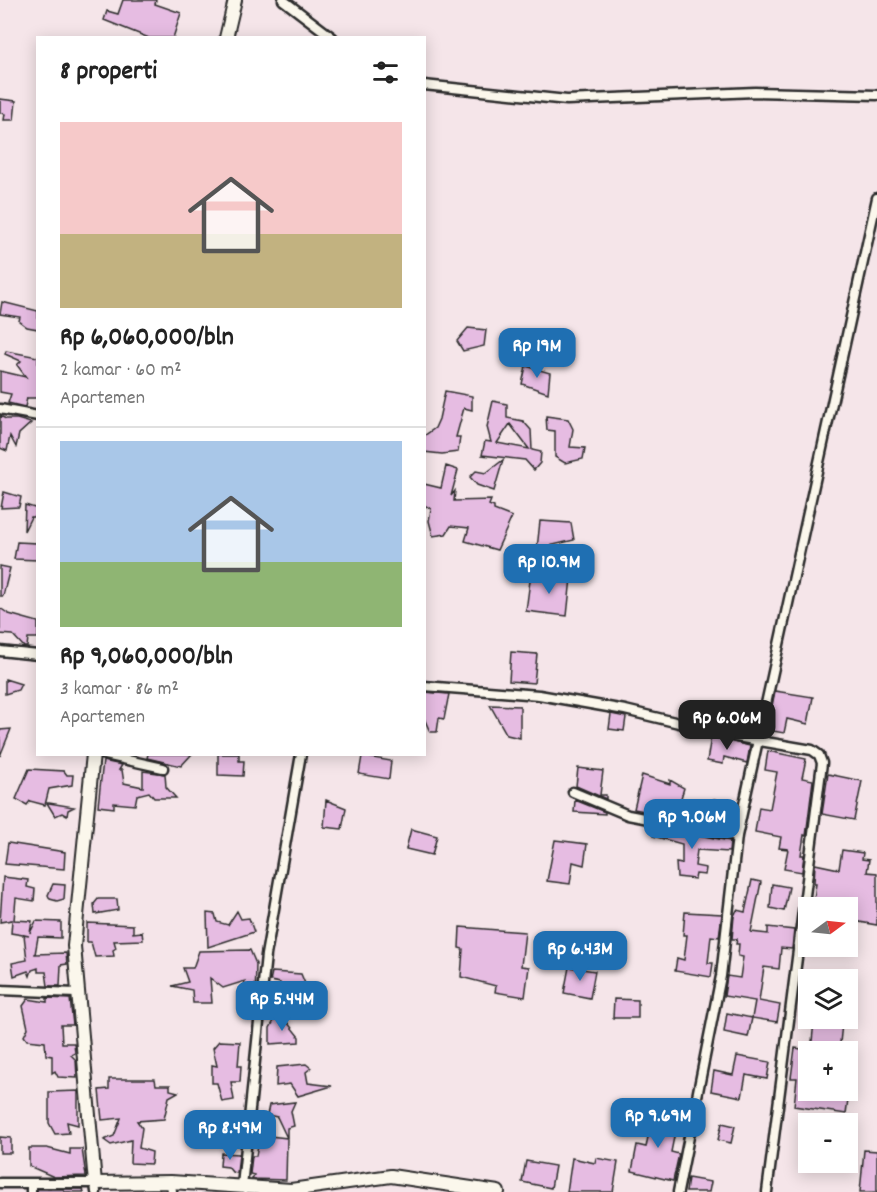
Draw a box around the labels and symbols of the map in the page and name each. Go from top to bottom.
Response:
pin: Rp 19M [488,328,586,379]
pin: Rp 10.9M [487,544,611,595]
pin: Rp 6.06M [665,700,789,751]
pin: Rp 9.06M [630,799,754,850]
north arrow [798,897,858,957]
pin: Rp 6.43M [518,931,642,982]
pin: Rp 5.44M [220,981,344,1032]
pin: Rp 9.69M [596,1098,720,1149]
pin: Rp 8.49M [168,1110,292,1161]

